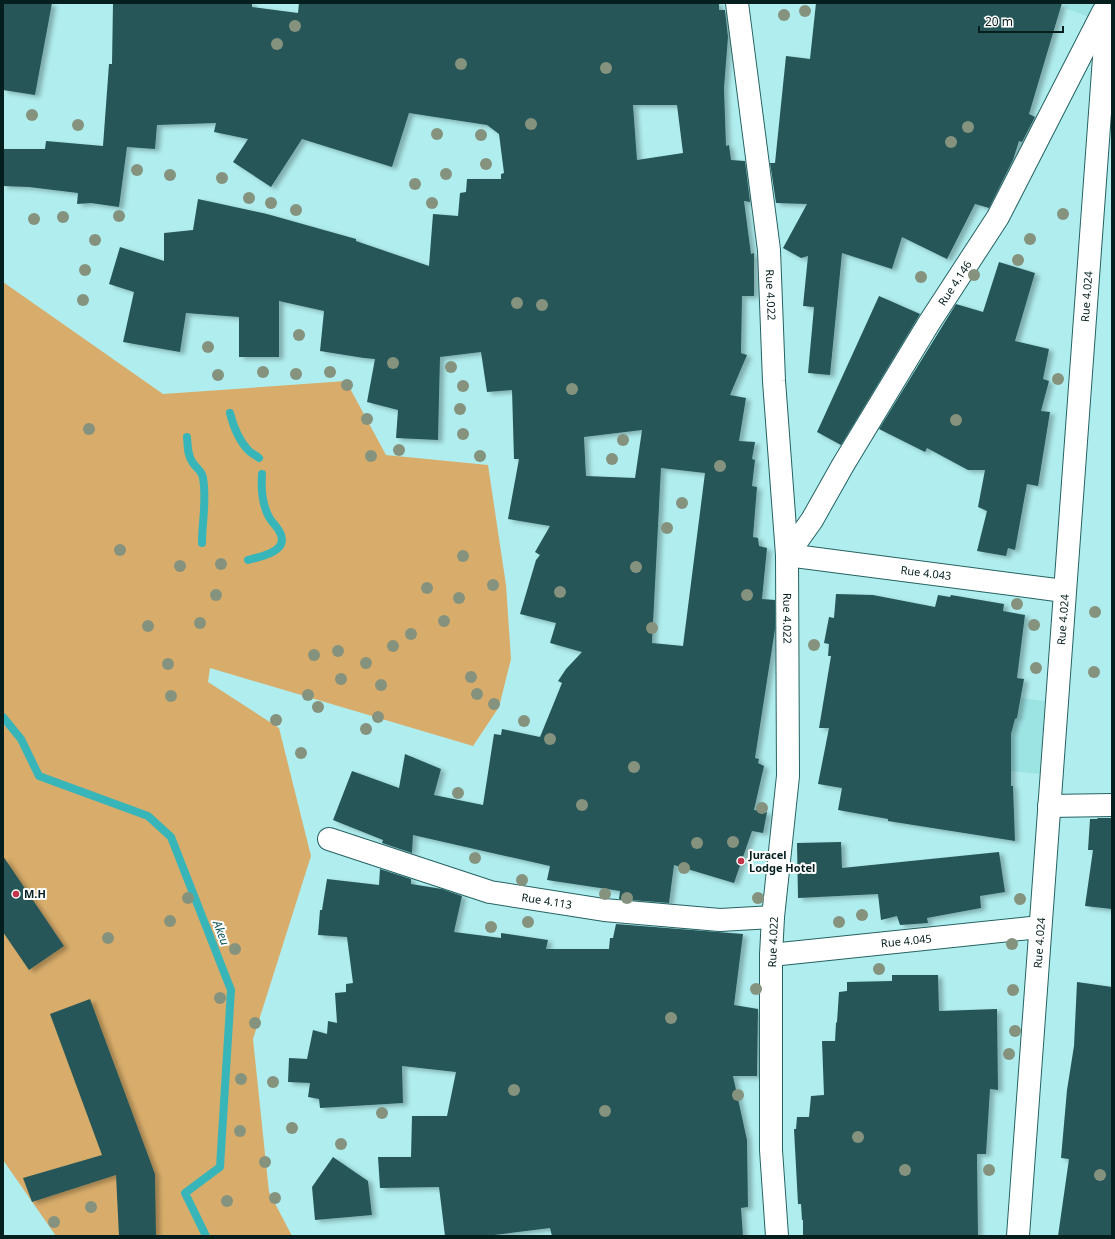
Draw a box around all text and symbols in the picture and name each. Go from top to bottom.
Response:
scale bar [979,8,1063,34]
text: 20 m [985,13,1013,30]
street label: Rue 4.146 [934,257,975,308]
street label: Rue 4.022 [763,269,780,321]
street label: Rue 4.024 [1077,270,1095,322]
street label: Rue 4.043 [900,562,952,583]
street label: Rue 4.022 [780,593,795,644]
street label: Rue 4.024 [1053,593,1072,646]
place label: Juracel Lodge Hotel [748,847,815,875]
marker: Juracel Lodge Hotel [736,856,746,866]
place label: M.H [24,886,46,901]
marker: M.H [11,889,21,899]
street label: Rue 4.113 [521,889,573,912]
street label: Rue 4.022 [764,916,781,968]
street label: Rue 4.024 [1030,916,1048,969]
water label: Akeu [209,917,234,948]
street label: Rue 4.045 [880,930,932,951]

